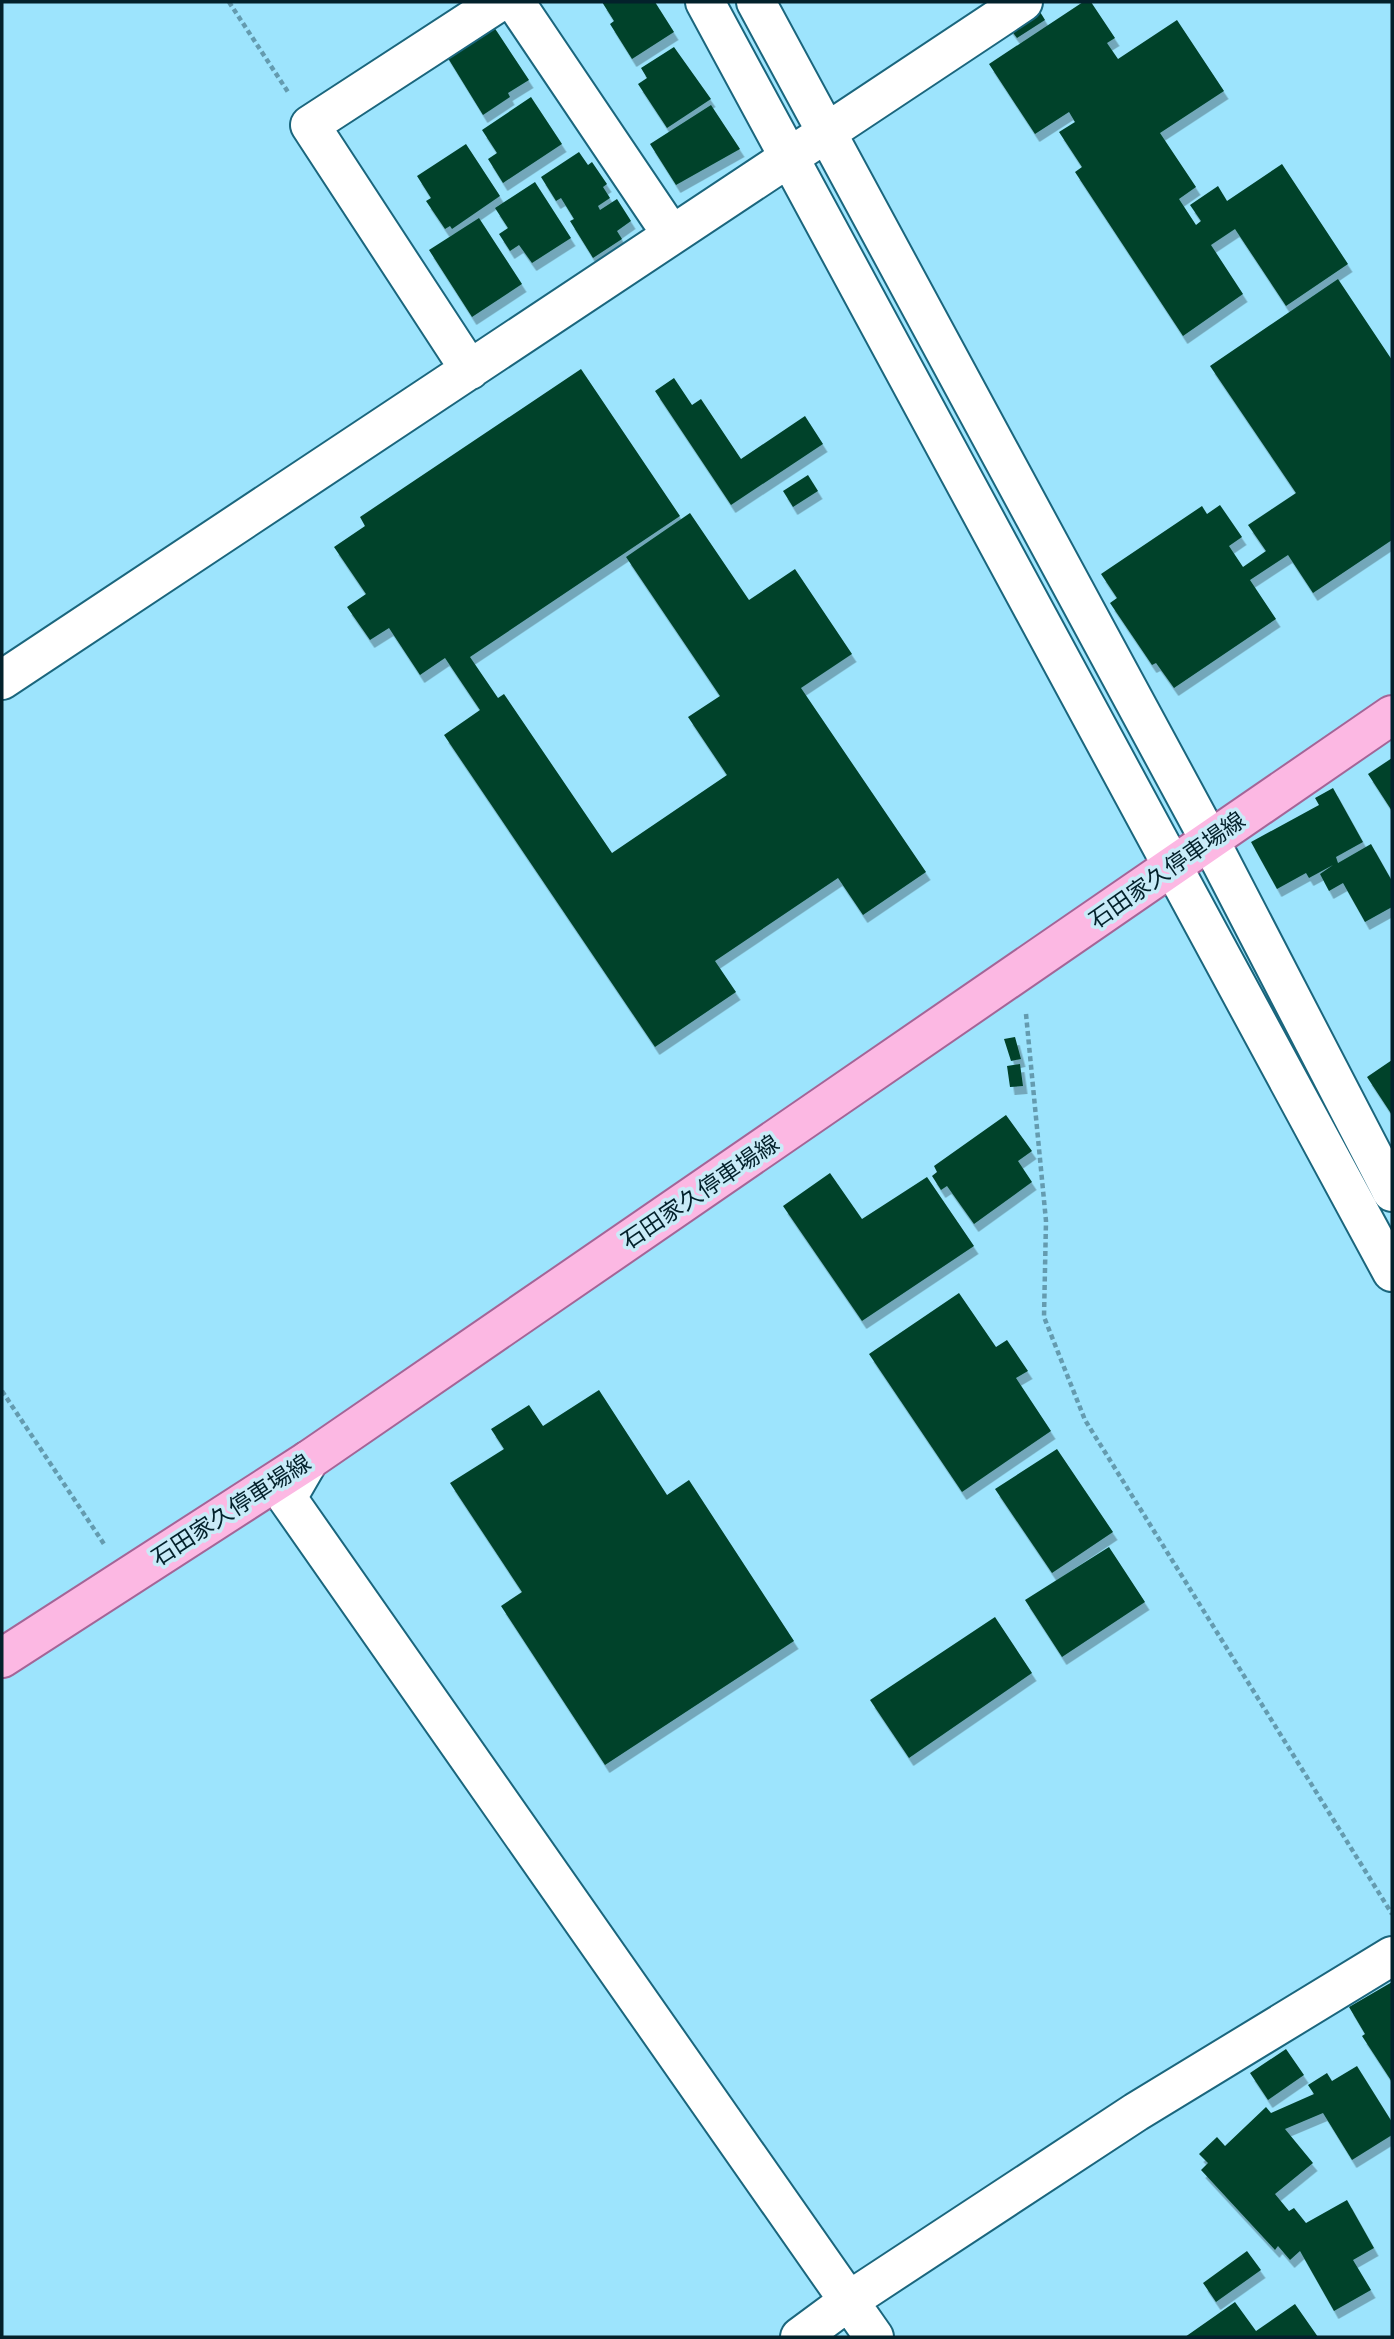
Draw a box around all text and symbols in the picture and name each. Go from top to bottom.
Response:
street label: 石田家久停車場線 [1083,805,1251,935]
street label: 石田家久停車場線 [615,1128,785,1256]
street label: 石田家久停車場線 [146,1447,316,1573]

